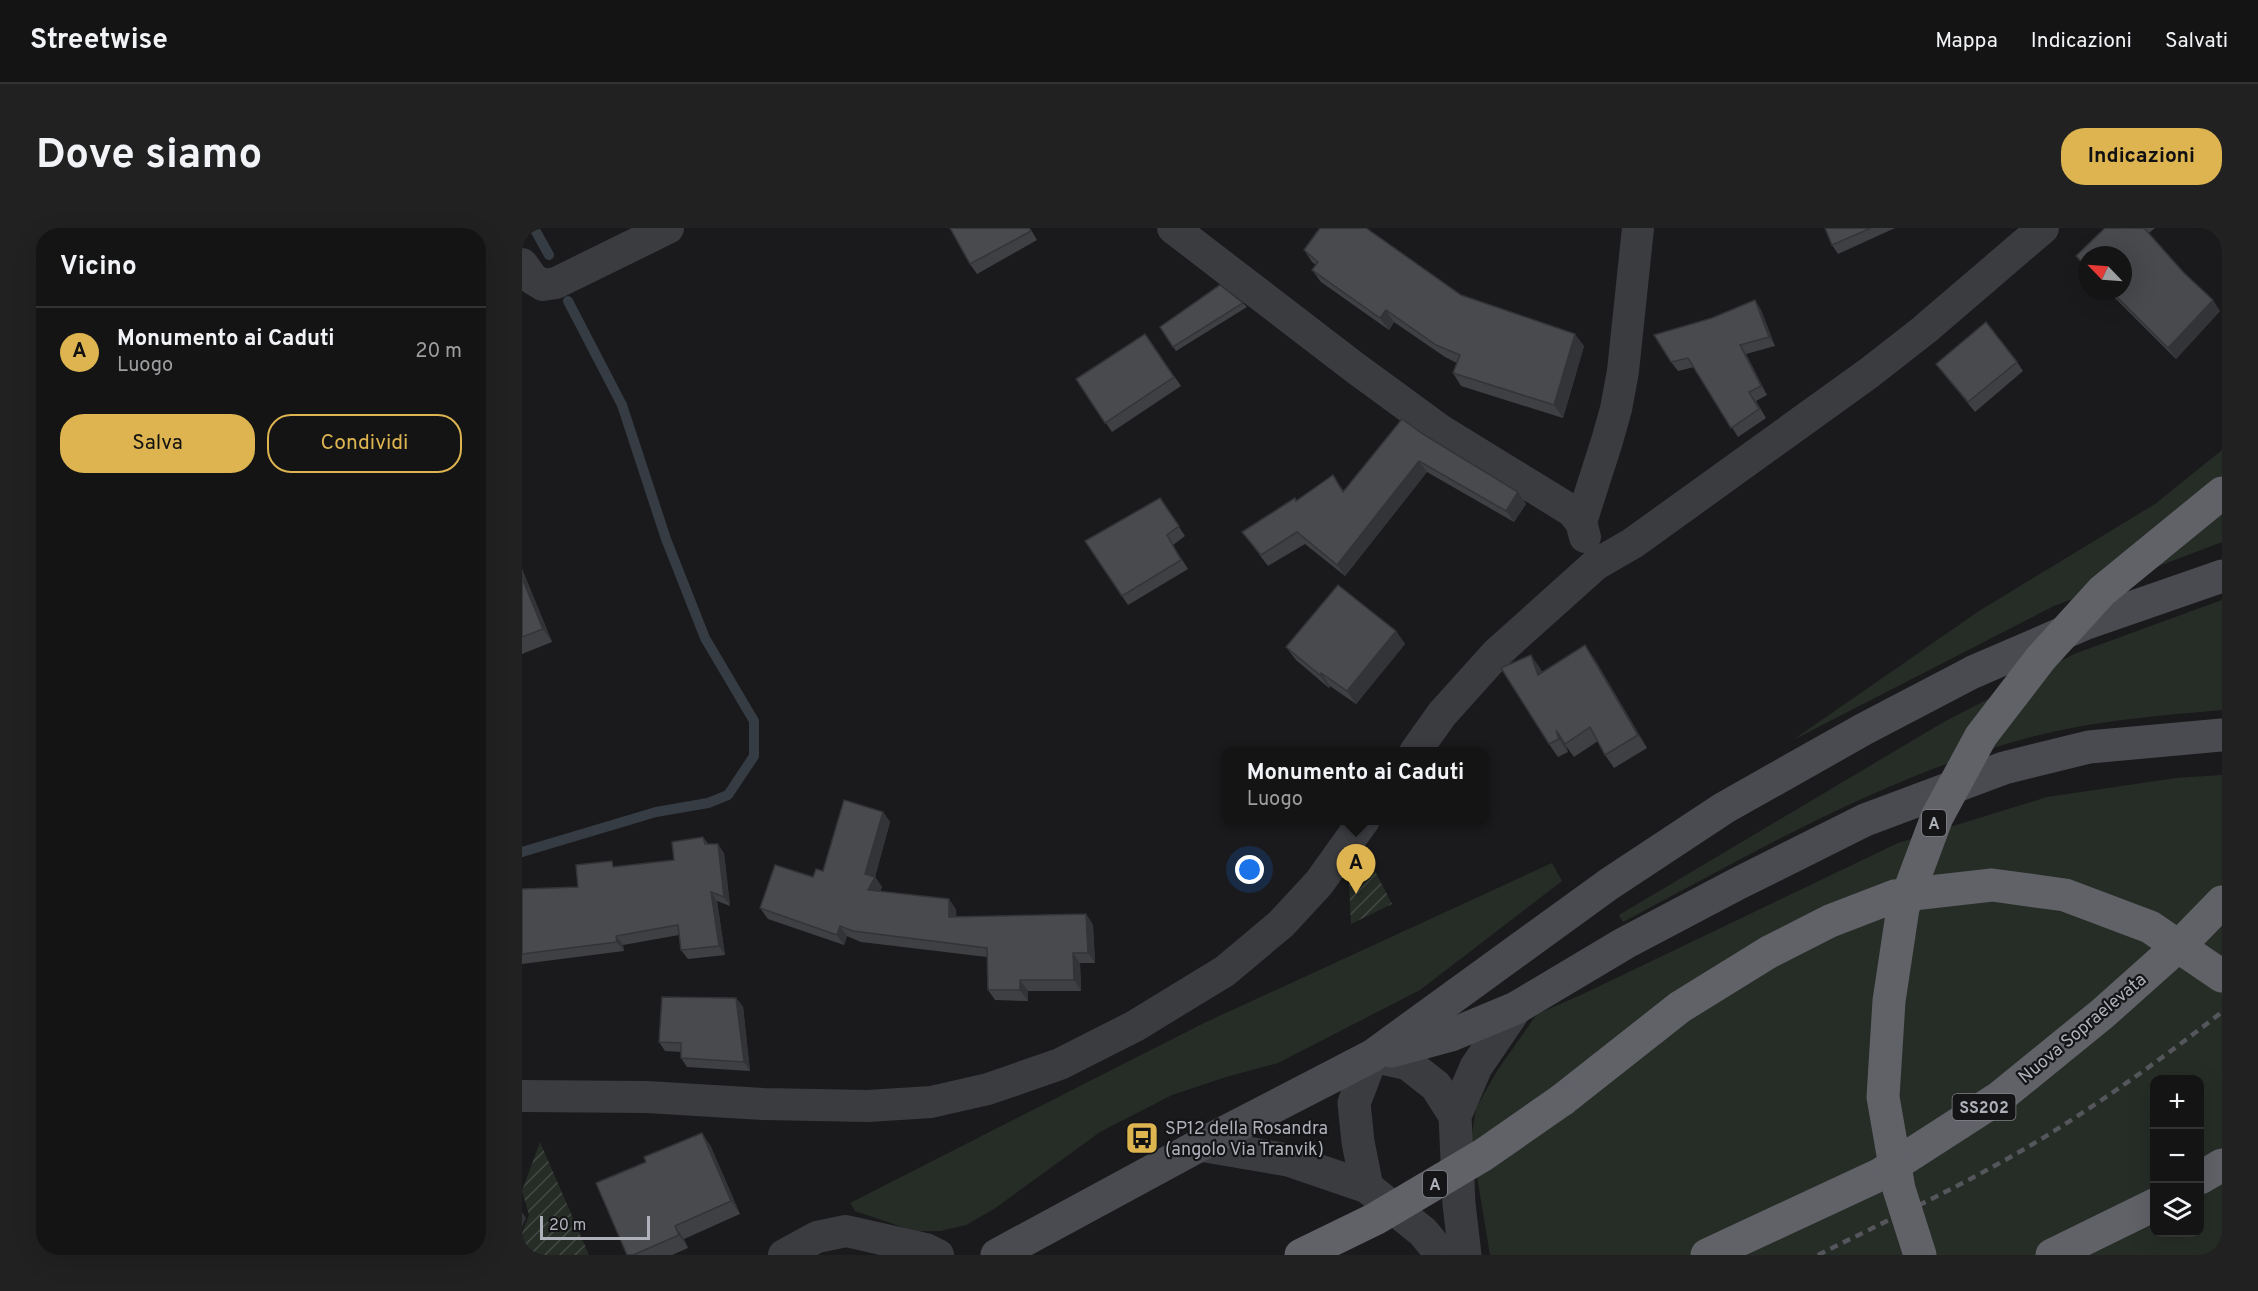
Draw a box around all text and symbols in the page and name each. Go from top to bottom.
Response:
text: Streetwise [30,23,168,59]
text: Mappa [1935,28,1998,55]
text: Indicazioni [2031,28,2132,55]
text: Salvati [2165,28,2228,55]
button: Indicazioni [2061,128,2222,185]
text: Dove siamo [36,130,262,183]
north arrow [2078,246,2132,300]
text: Vicino [60,251,137,284]
text: Monumento ai Caduti [117,326,335,353]
text: A [72,339,87,365]
text: 20 m [415,339,462,365]
text: Luogo [117,353,173,379]
button: Salva [60,414,255,473]
button: Condividi [267,414,462,473]
popup [1222,747,1489,825]
text: Monumento ai Caduti [1247,760,1464,787]
text: Luogo [1247,787,1303,813]
road number: A [1922,810,1946,836]
pin: A [1336,844,1376,894]
your location [1235,855,1264,884]
street label: Nuova Sopraelevata [2014,969,2152,1089]
map controls [2150,1075,2204,1237]
button: + [2150,1075,2204,1129]
road number: SS202 [1952,1094,2016,1120]
place label: SP12 della Rosandra (angolo Via Tranvik) [1165,1118,1328,1162]
bus stop icon: SP12 della Rosandra (angolo Via Tranvik) [1124,1120,1160,1156]
button: − [2150,1129,2204,1183]
road number: A [1423,1171,1447,1197]
button: layers [2150,1183,2204,1237]
scale bar [540,1213,650,1240]
text: 20 m [549,1216,586,1236]

